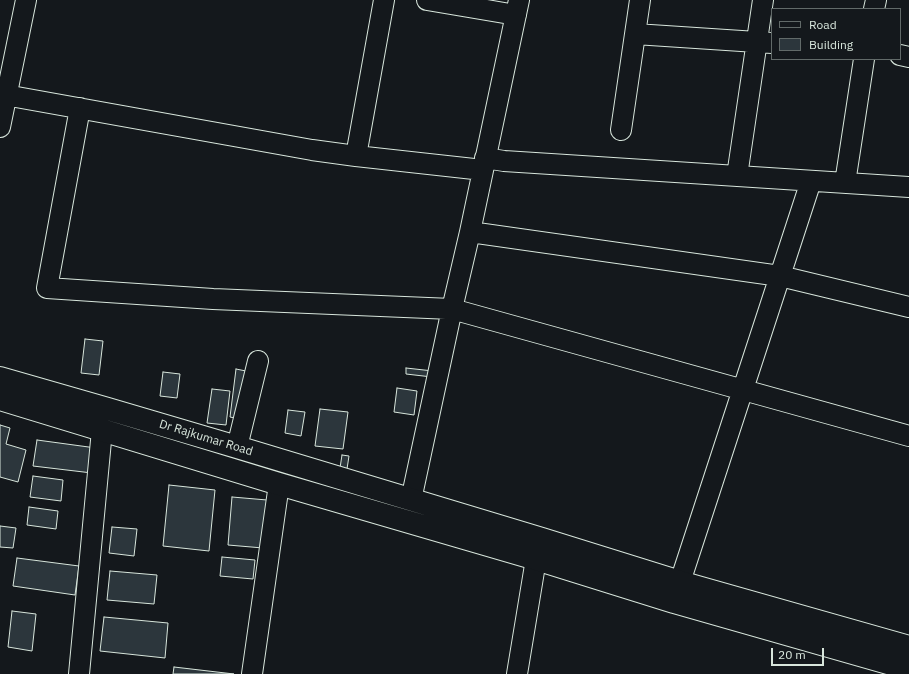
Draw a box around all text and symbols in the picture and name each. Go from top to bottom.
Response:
legend [771,8,901,60]
text: Road [809,17,837,32]
text: Building [809,37,853,52]
street label: Dr Rajkumar Road [158,417,254,459]
scale bar [773,640,826,666]
text: 20 m [778,647,806,662]

